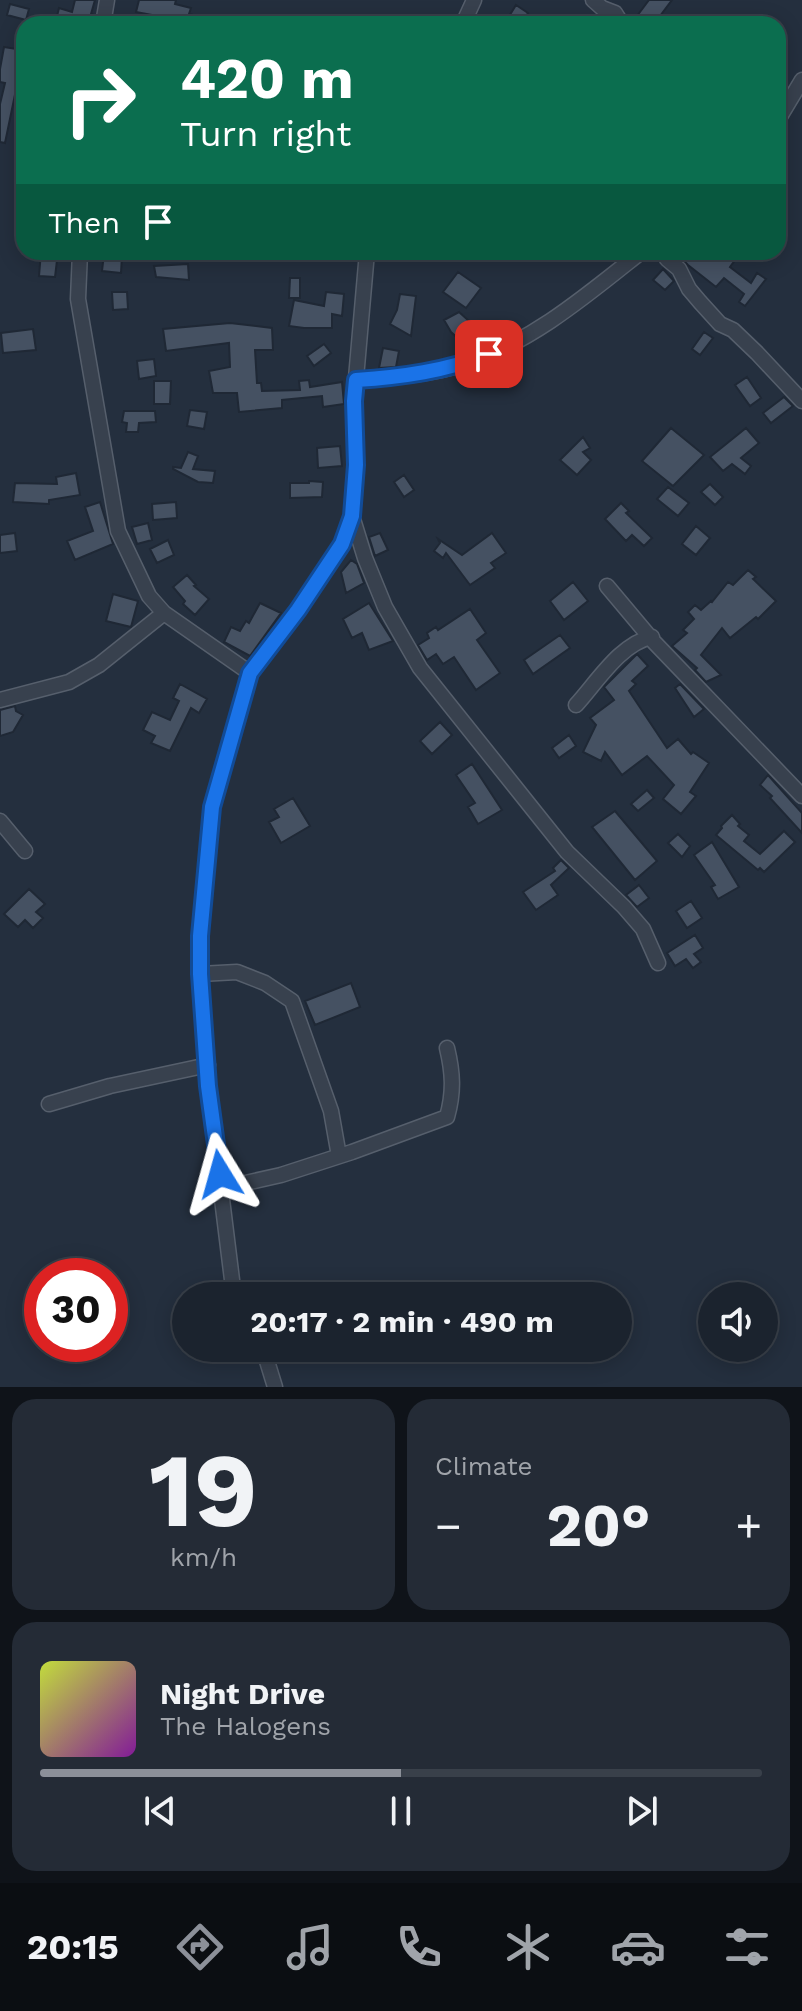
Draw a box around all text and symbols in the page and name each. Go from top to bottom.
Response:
text: 420 m [180,46,354,112]
icon: right [48,48,152,152]
text: Turn right [180,113,351,155]
icon: arrive [136,200,180,244]
text: Then [48,205,120,240]
pin [455,320,523,388]
icon: arrive [467,332,511,376]
position arrow [178,1132,262,1216]
speed limit sign: 30 [24,1258,128,1362]
map controls [698,1282,778,1362]
button: sound [698,1282,778,1362]
text: 20:17 · 2 min · 490 m [250,1304,554,1339]
text: 19 [149,1429,258,1551]
text: Climate [435,1451,533,1481]
text: 20° [546,1490,651,1561]
text: − [435,1500,462,1552]
text: + [735,1500,762,1552]
text: km/h [170,1542,237,1572]
text: Night Drive [160,1676,325,1711]
text: The Halogens [160,1711,331,1741]
icon: previous [138,1789,182,1833]
icon: pause [379,1789,423,1833]
icon: next [620,1789,664,1833]
icon: directions [172,1919,228,1975]
icon: music [282,1919,338,1975]
icon: phone [391,1919,447,1975]
icon: climate [500,1919,556,1975]
icon: car [610,1919,666,1975]
icon: filters [719,1919,775,1975]
text: 20:15 [27,1926,119,1968]

